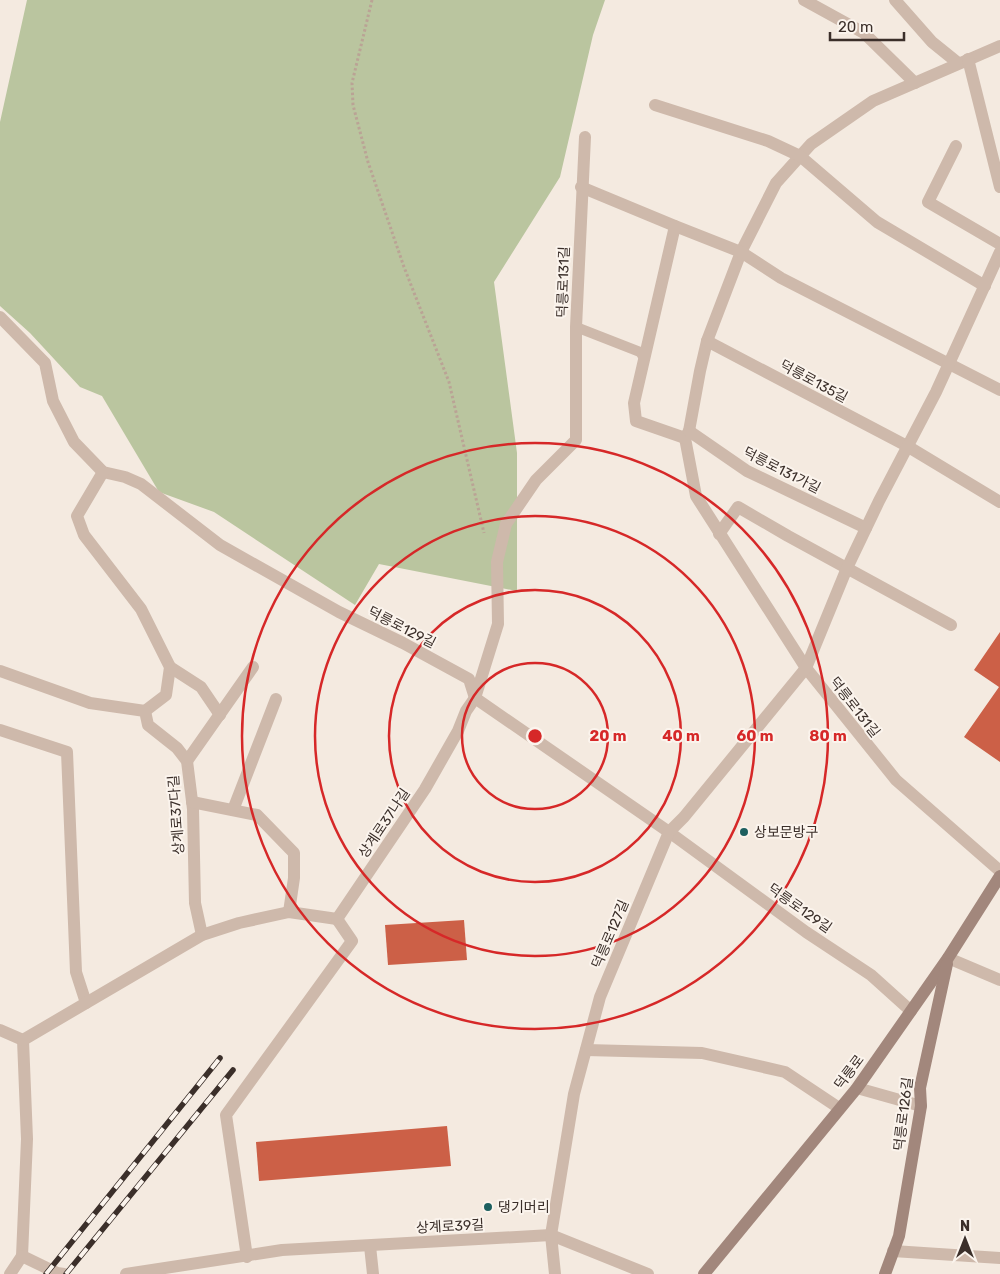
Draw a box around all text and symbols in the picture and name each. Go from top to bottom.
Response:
scale bar [830,10,904,42]
text: 20 m [838,18,873,36]
street label: 덕릉로131길 [554,246,573,318]
street label: 덕릉로135길 [777,357,851,406]
street label: 덕릉로131가길 [740,444,823,497]
street label: 덕릉로129길 [365,603,439,652]
street label: 덕릉로131길 [826,674,883,741]
centre of rings [526,727,544,745]
text: 20 m [590,727,626,745]
text: 40 m [662,727,700,745]
text: 60 m [737,727,773,745]
text: 80 m [809,727,847,745]
street label: 상계로37다길 [165,774,188,855]
street label: 상계로37나길 [355,785,414,861]
place label: 상보문방구 [754,824,819,841]
marker: 상보문방구 [738,826,750,838]
street label: 덕릉로129길 [765,880,835,937]
street label: 덕릉로127길 [588,897,633,971]
street label: 덕릉로 [831,1052,868,1093]
street label: 덕릉로126길 [891,1076,916,1152]
place label: 댕기머리 [498,1199,550,1216]
marker: 댕기머리 [482,1201,494,1213]
north arrow [940,1214,990,1264]
street label: 상계로39길 [416,1216,485,1237]
text: N [960,1218,970,1235]

